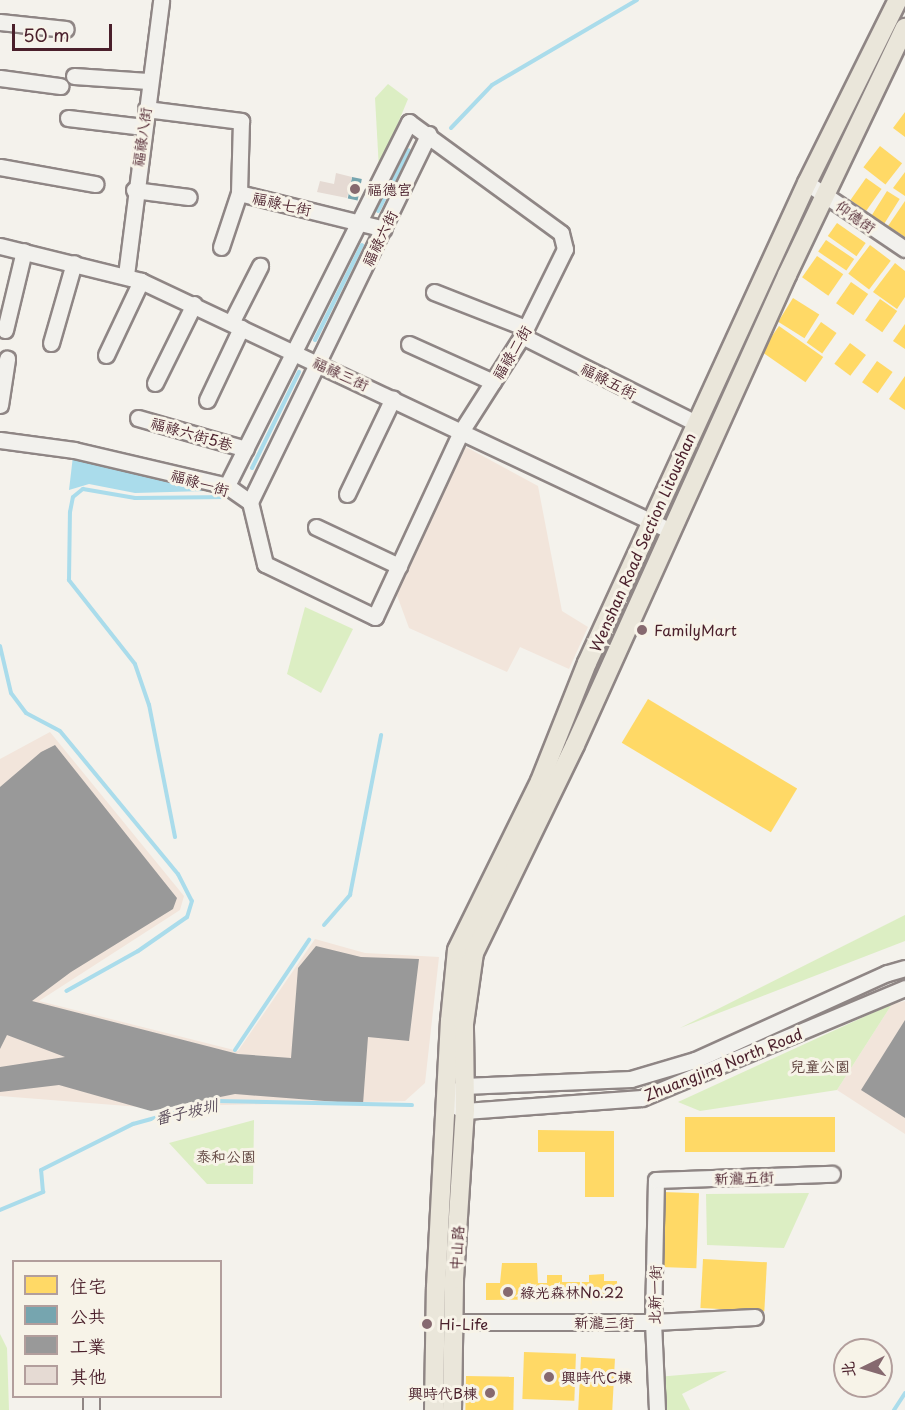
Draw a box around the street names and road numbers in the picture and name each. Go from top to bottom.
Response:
street label: 福祿八街 [128,106,154,168]
street label: 福祿七街 [251,187,313,219]
street label: 仰德街 [832,196,880,236]
street label: 福祿六街 [358,207,400,269]
street label: 福祿二街 [488,322,534,382]
street label: 福祿三街 [310,352,372,394]
street label: 福祿五街 [578,358,640,402]
street label: 福祿六街5巷 [149,413,235,453]
street label: Wenshan Road Section Litoushan [585,430,699,654]
street label: 福祿一街 [169,465,231,499]
street label: Zhuangjing North Road [641,1024,805,1104]
street label: 新瀧五街 [714,1167,774,1187]
street label: 中山路 [446,1225,466,1271]
street label: 北新一街 [644,1265,664,1325]
street label: 新瀧三街 [574,1313,634,1331]

